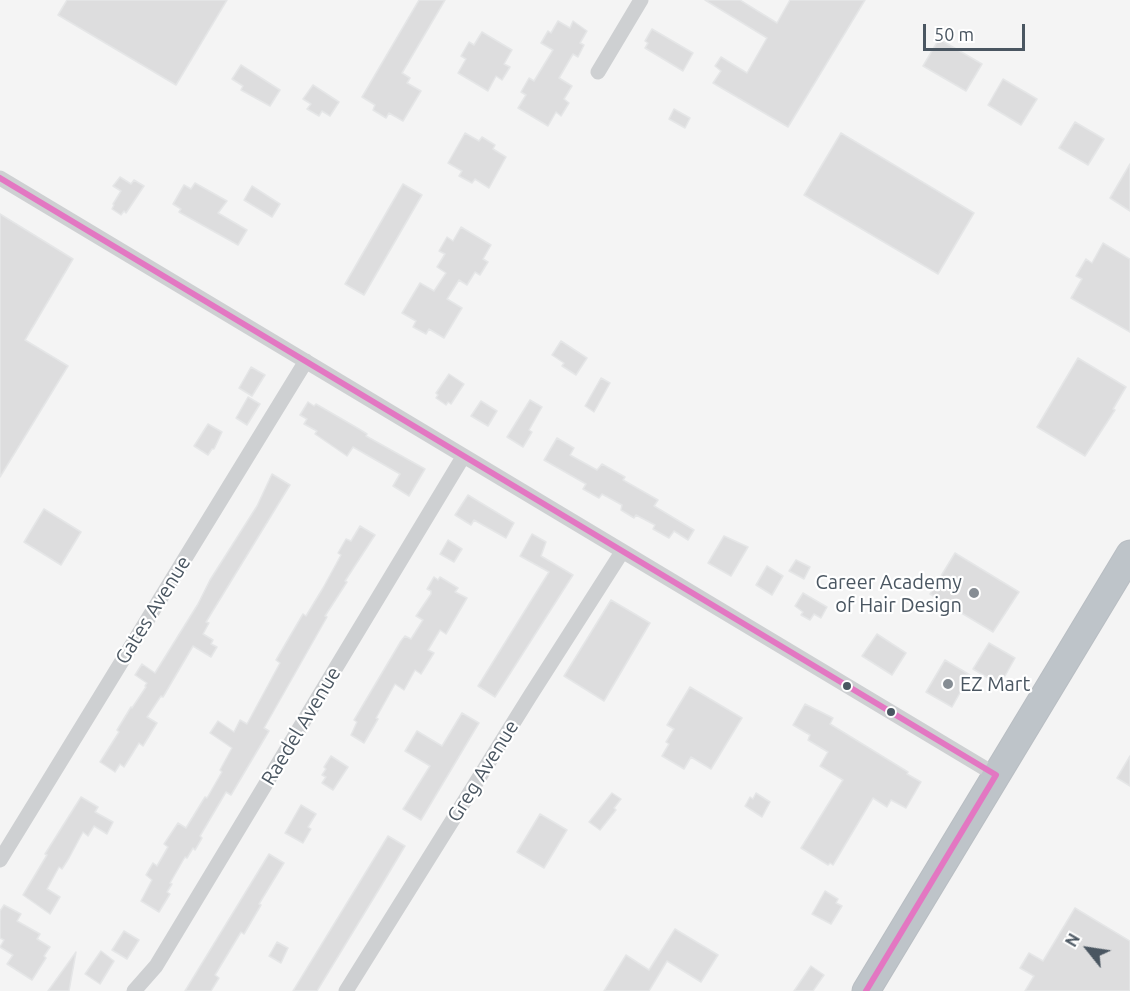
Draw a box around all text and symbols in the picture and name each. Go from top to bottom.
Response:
scale bar [926,12,1028,50]
text: 50 m [934,24,974,44]
street label: Gates Avenue [110,551,196,669]
place label: Career Academy of Hair Design [816,570,962,617]
marker: Career Academy of Hair Design [967,586,981,600]
street label: Raedel Avenue [256,663,346,789]
place label: EZ Mart [960,672,1030,696]
marker: EZ Mart [941,677,955,691]
unlabelled marker [841,680,853,692]
unlabelled marker [885,706,897,718]
street label: Greg Avenue [442,716,524,826]
north arrow [1058,919,1118,979]
text: N [1062,930,1083,950]

